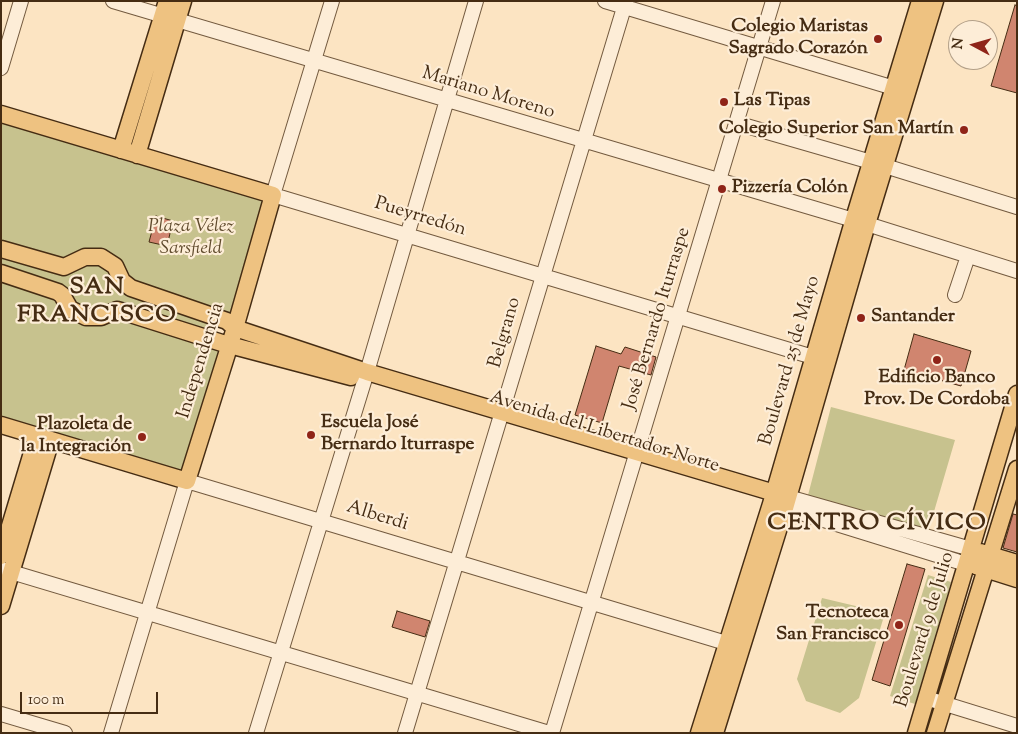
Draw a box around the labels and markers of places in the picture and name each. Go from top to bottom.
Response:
place label: Colegio Maristas Sagrado Corazón [728,17,868,61]
marker: Colegio Maristas Sagrado Corazón [872,33,884,45]
place label: Las Tipas [734,91,810,113]
marker: Las Tipas [718,96,730,108]
place label: Colegio Superior San Martín [719,119,954,141]
marker: Colegio Superior San Martín [958,124,970,136]
place label: Pizzería Colón [732,178,848,200]
marker: Pizzería Colón [716,183,728,195]
place label: Santander [871,307,955,329]
marker: Santander [855,312,867,324]
marker: Edificio Banco Prov. De Cordoba [931,354,943,366]
place label: Edificio Banco Prov. De Cordoba [864,368,1010,412]
place label: Escuela José Bernardo Iturraspe [321,413,474,457]
place label: Plazoleta de la Integración [21,415,132,459]
marker: Escuela José Bernardo Iturraspe [305,429,317,441]
marker: Plazoleta de la Integración [136,431,148,443]
place label: Tecnoteca San Francisco [776,603,889,647]
marker: Tecnoteca San Francisco [893,619,905,631]

